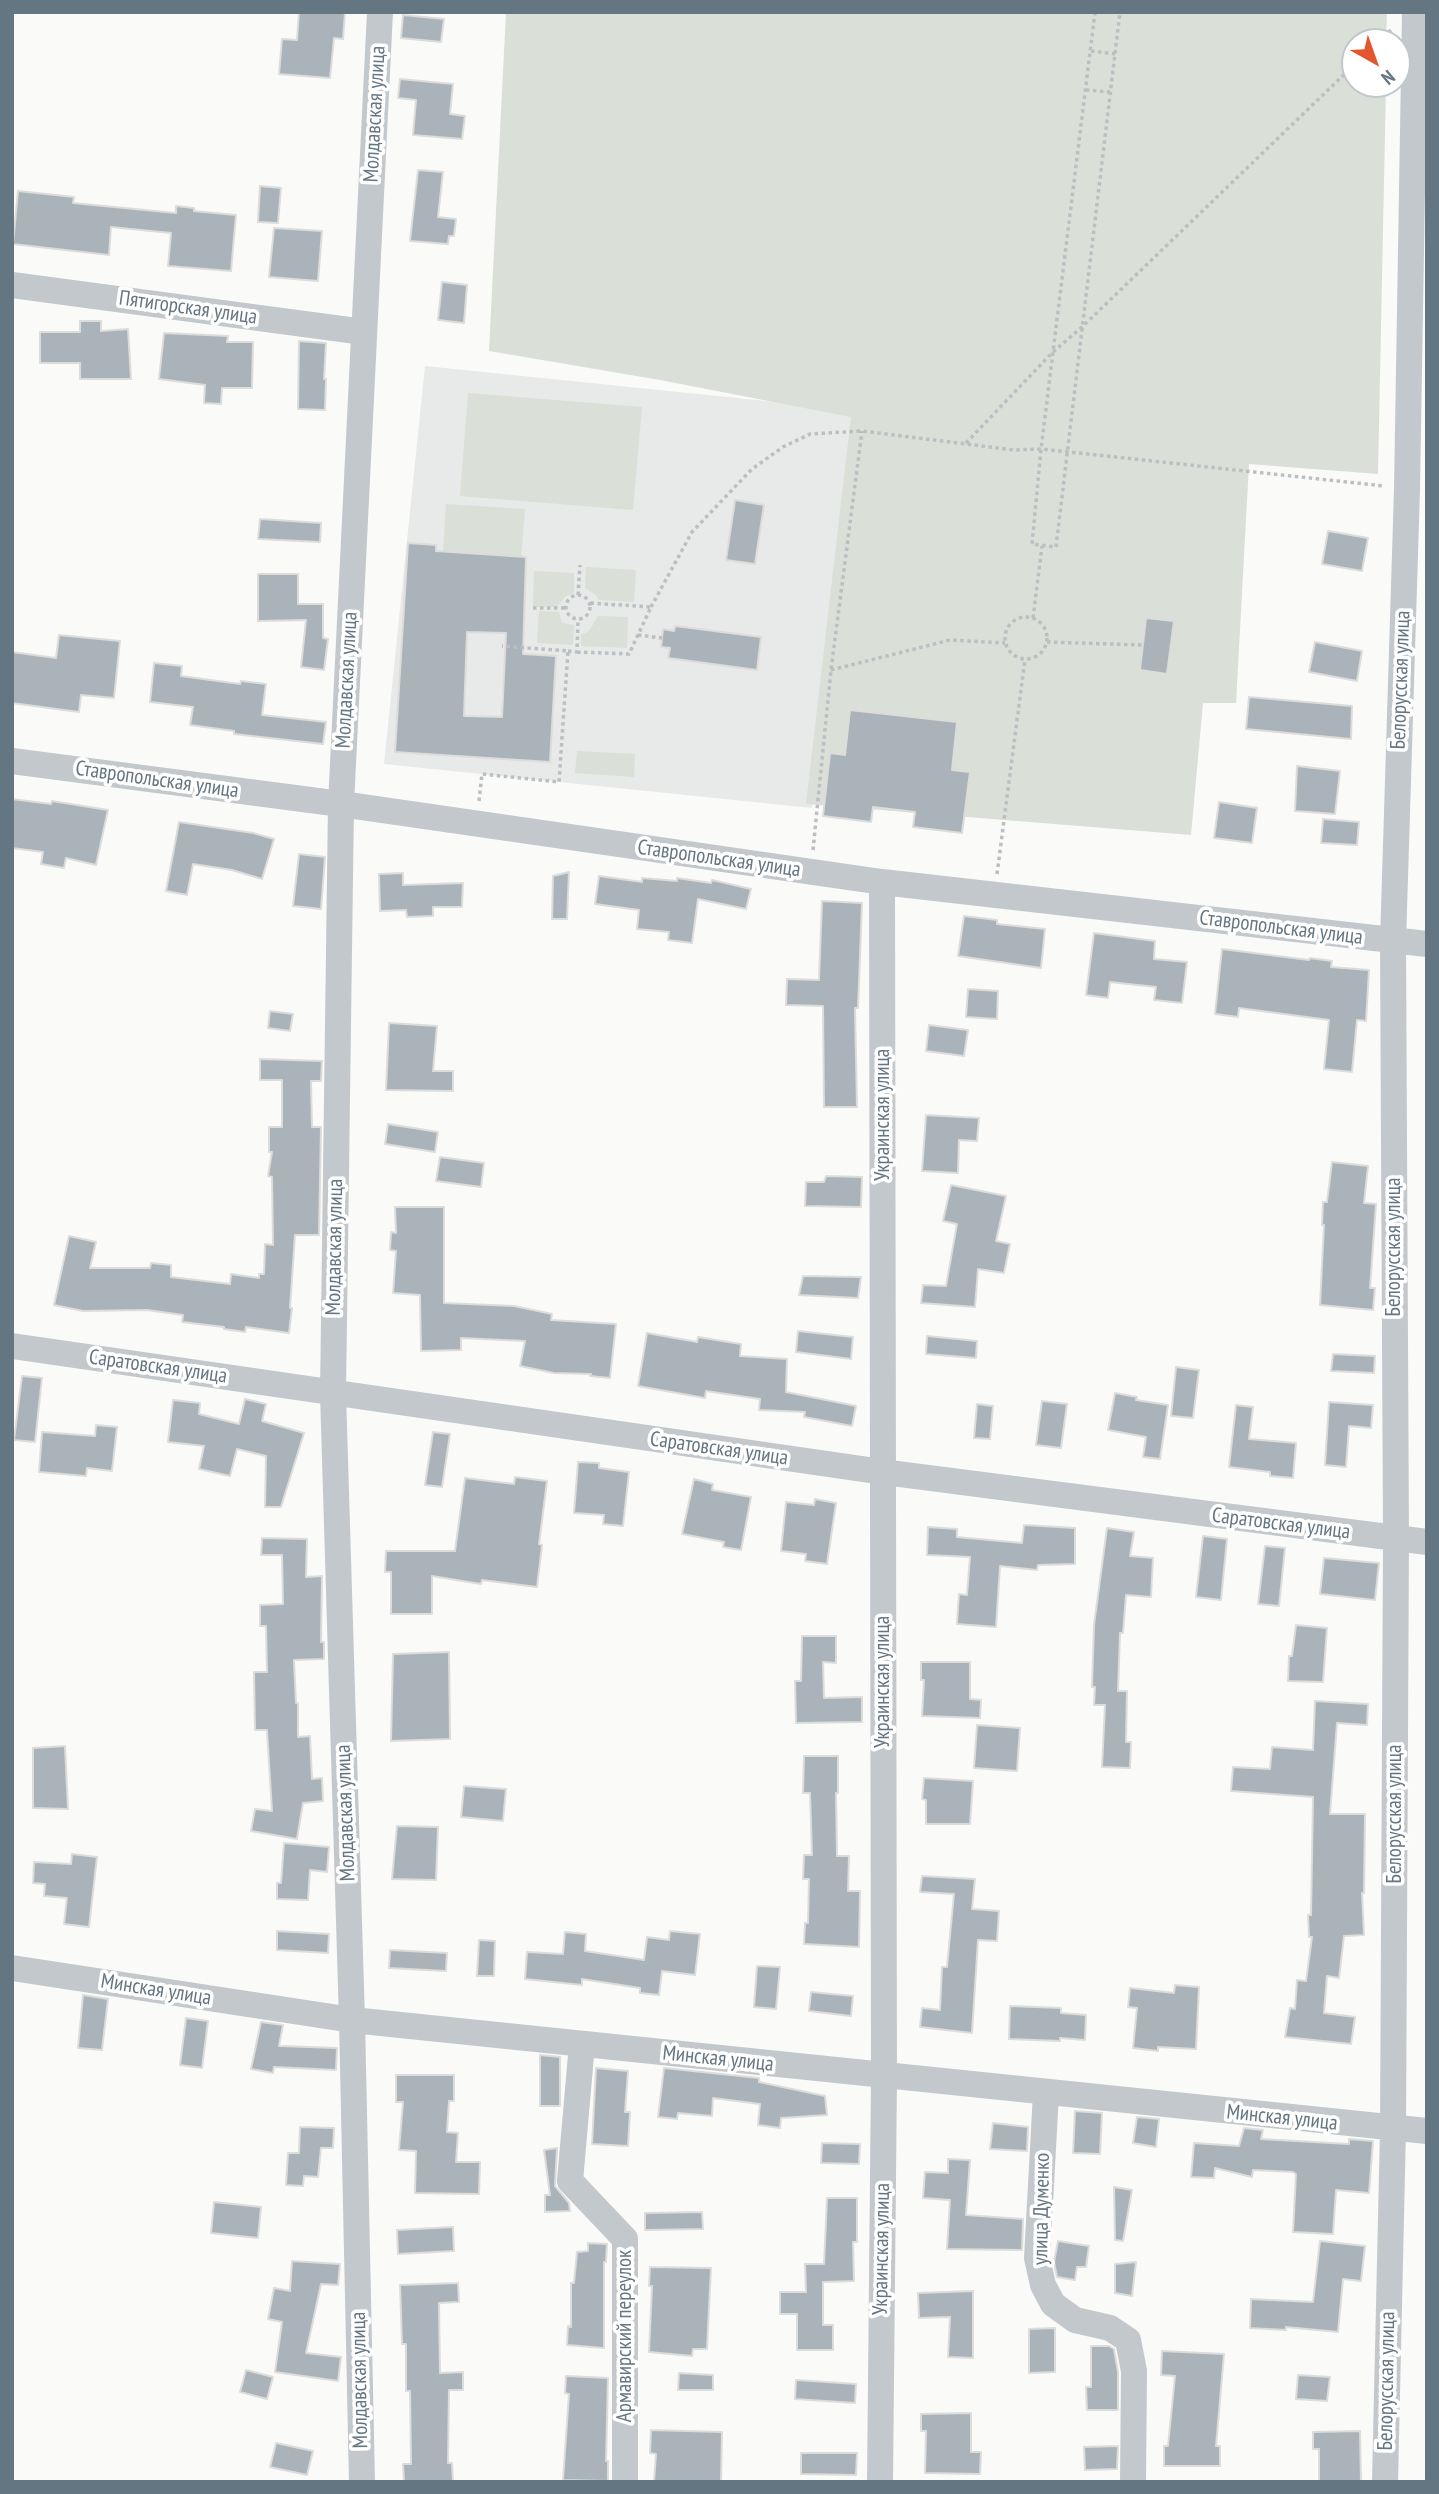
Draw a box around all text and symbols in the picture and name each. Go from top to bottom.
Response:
north arrow [1341,28,1411,98]
street label: Молдавская улица [359,45,391,183]
text: N [1377,65,1400,90]
street label: Пятигорская улица [117,286,259,330]
street label: Белорусская улица [1386,610,1416,750]
street label: Молдавская улица [331,611,363,749]
street label: Ставропольская улица [74,756,240,804]
street label: Ставропольская улица [636,835,802,883]
street label: Ставропольская улица [1198,905,1364,951]
street label: Украинская улица [870,1049,896,1181]
street label: Молдавская улица [321,1178,349,1316]
street label: Белорусская улица [1381,1178,1407,1316]
street label: Саратовская улица [87,1345,229,1389]
street label: Саратовская улица [648,1427,790,1471]
street label: Саратовская улица [1210,1503,1352,1545]
street label: Украинская улица [870,1616,896,1748]
street label: Молдавская улица [331,1744,361,1882]
street label: Белорусская улица [1382,1745,1408,1883]
street label: Минская улица [99,1969,213,2011]
street label: Минская улица [661,2041,775,2077]
street label: Минская улица [1225,2100,1339,2136]
street label: улица Думенко [1028,2153,1056,2265]
street label: Украинская улица [868,2183,896,2315]
street label: Армавирский переулок [612,2250,638,2422]
street label: Молдавская улица [346,2311,374,2449]
street label: Белорусская улица [1373,2311,1401,2451]

